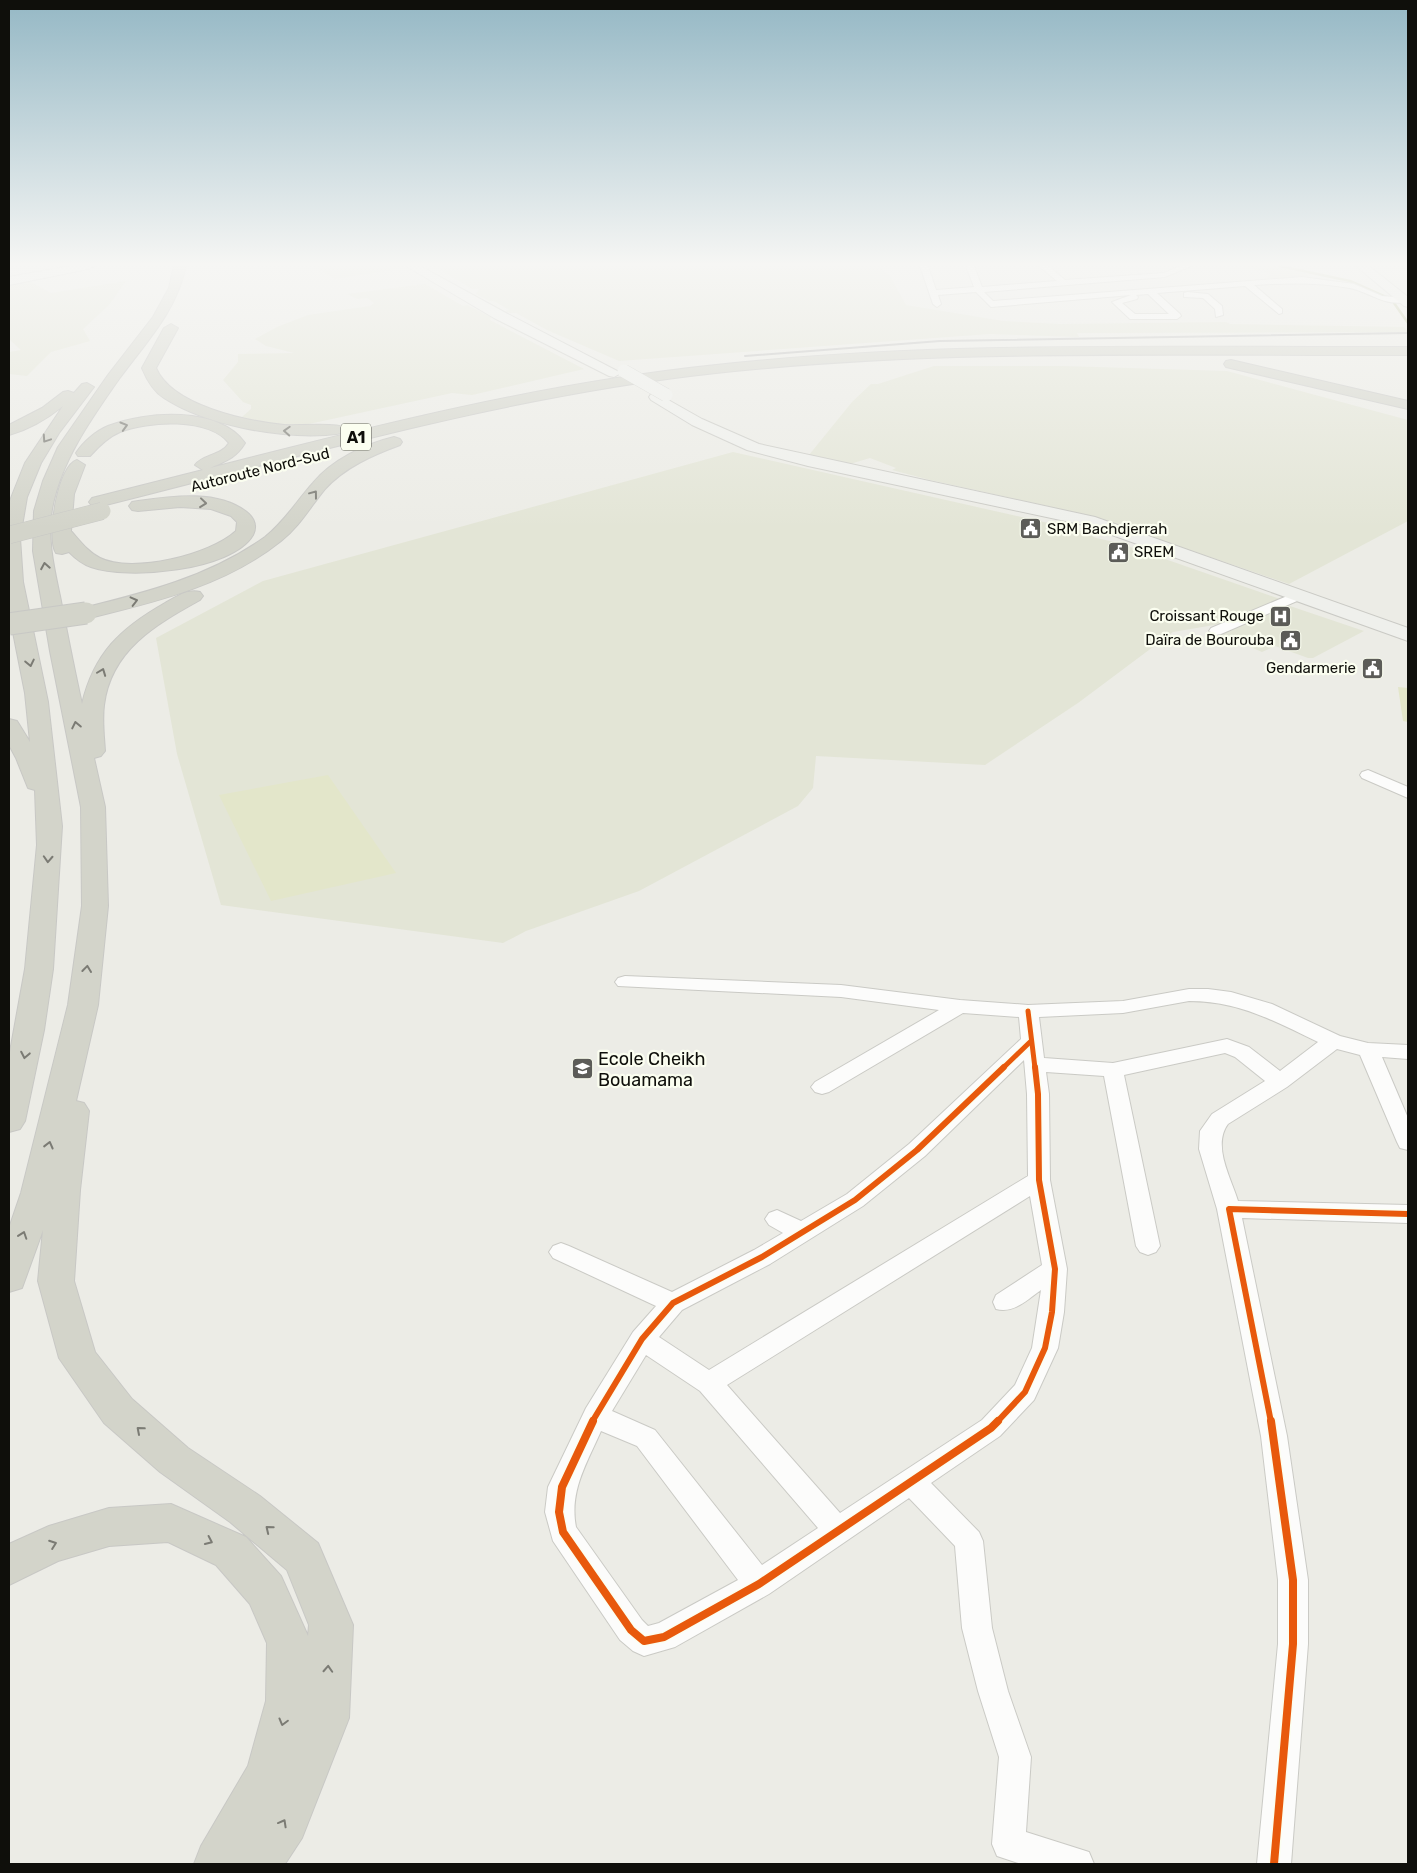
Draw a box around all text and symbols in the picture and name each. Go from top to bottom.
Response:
one-way arrow [119,422,127,432]
road number: A1 [341,424,371,451]
one-way arrow [282,425,290,436]
one-way arrow [43,433,52,443]
street label: Autoroute Nord-Sud [189,444,331,496]
one-way arrow [308,491,316,500]
one-way arrow [199,498,207,509]
public building icon: SRM Bachdjerrah [1019,517,1043,541]
place label: SRM Bachdjerrah [1047,520,1167,538]
public building icon: SREM [1106,540,1130,564]
place label: SREM [1134,543,1174,561]
one-way arrow [40,562,50,570]
one-way arrow [129,596,138,607]
hospital icon: Croissant Rouge [1268,604,1292,628]
place label: Croissant Rouge [1149,607,1264,625]
public building icon: Daïra de Bourouba [1278,628,1302,652]
place label: Daïra de Bourouba [1145,631,1274,649]
public building icon: Gendarmerie [1360,656,1384,680]
one-way arrow [24,659,34,667]
place label: Gendarmerie [1266,659,1356,677]
one-way arrow [96,669,106,677]
one-way arrow [71,721,82,730]
one-way arrow [43,855,54,863]
one-way arrow [81,965,92,973]
place label: Ecole Cheikh Bouamama [598,1048,706,1091]
one-way arrow [20,1051,30,1059]
school or university icon: Ecole Cheikh Bouamama [570,1057,594,1081]
one-way arrow [43,1141,54,1150]
one-way arrow [17,1232,27,1240]
one-way arrow [136,1427,145,1436]
one-way arrow [266,1526,275,1534]
one-way arrow [203,1534,212,1544]
one-way arrow [48,1540,57,1550]
one-way arrow [323,1665,334,1673]
one-way arrow [278,1718,289,1727]
one-way arrow [276,1820,286,1829]

